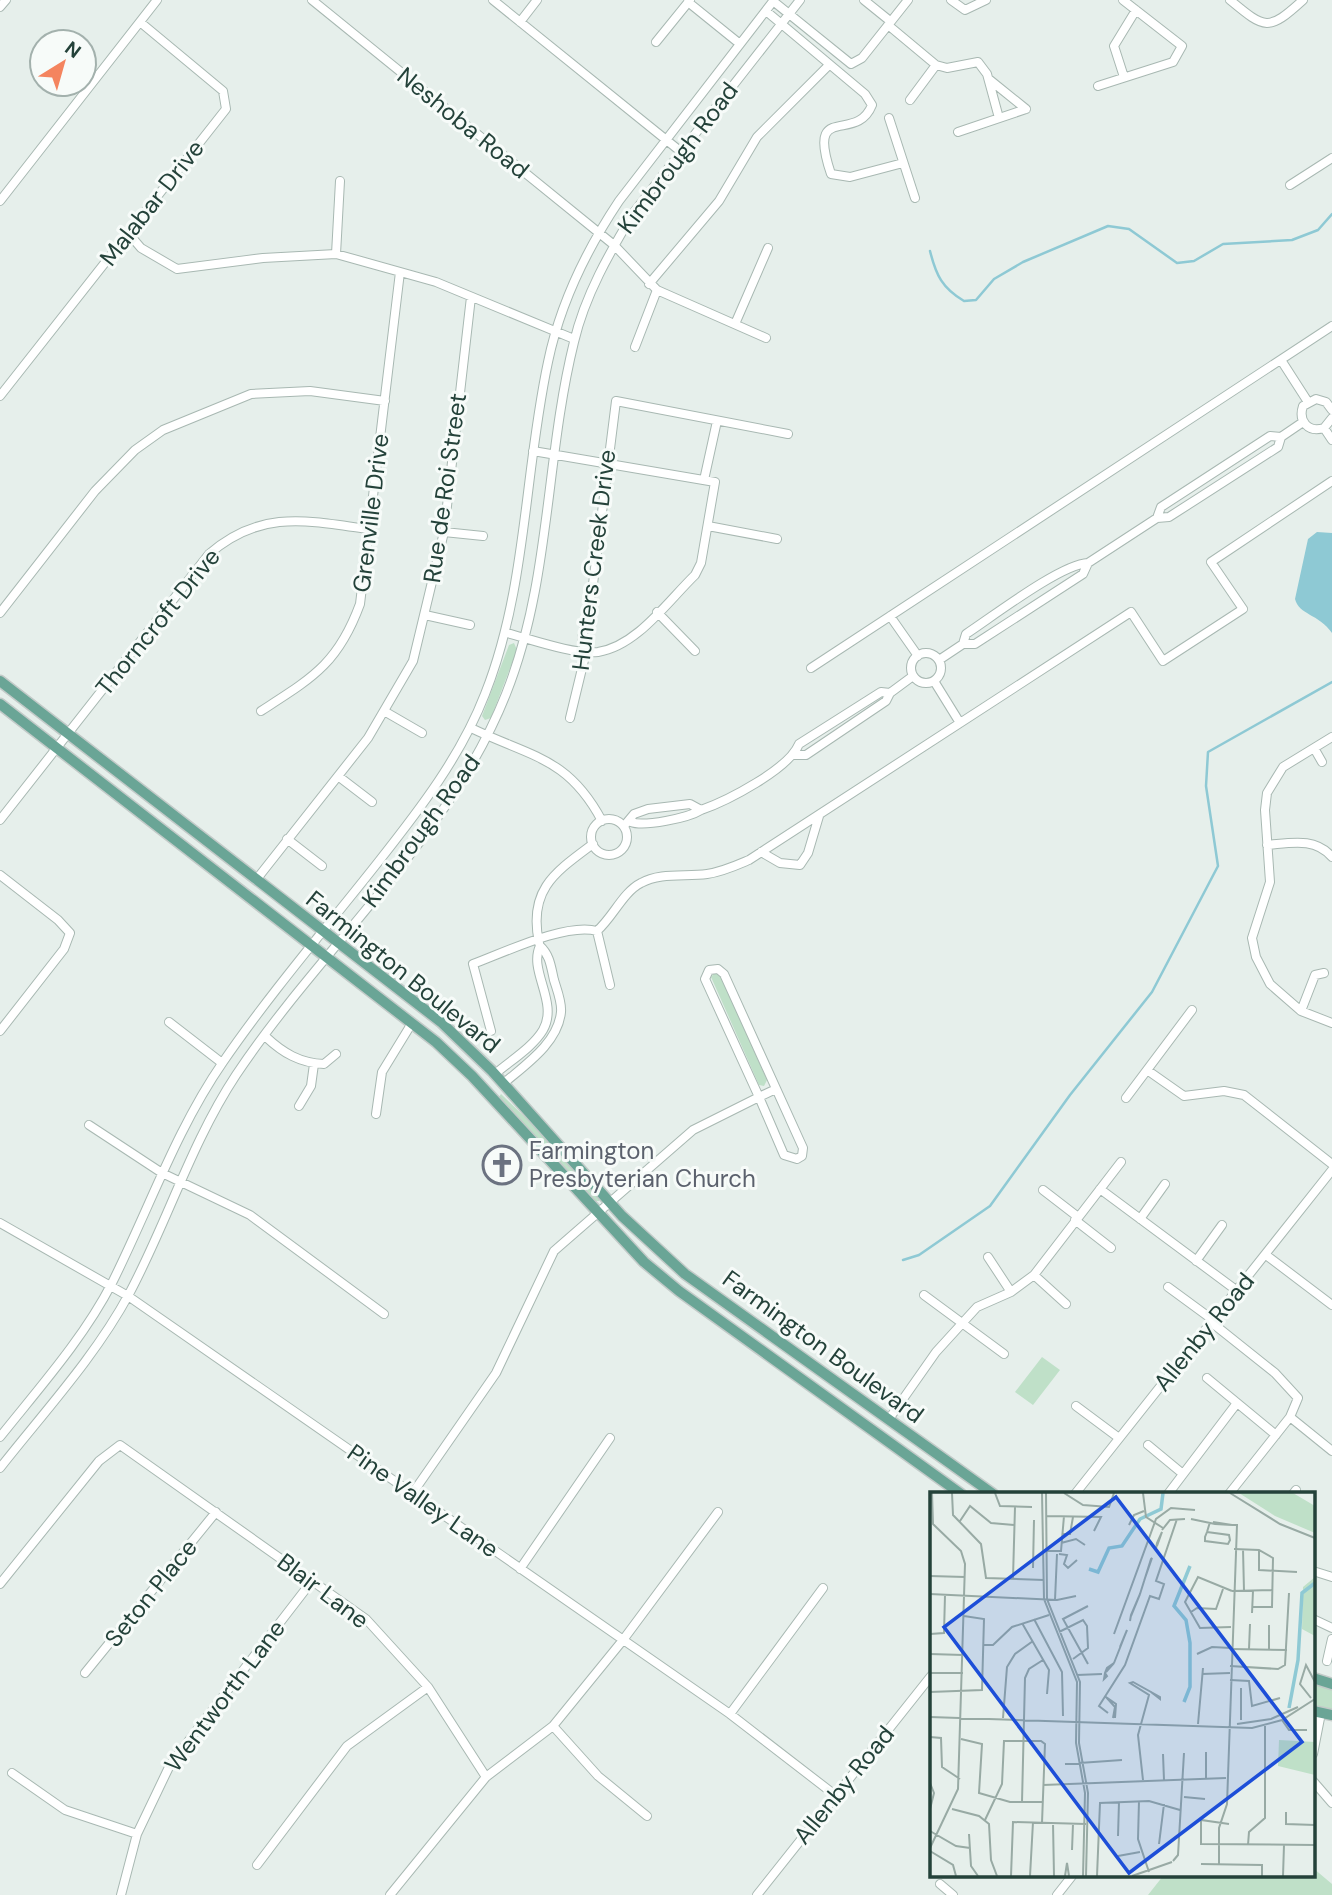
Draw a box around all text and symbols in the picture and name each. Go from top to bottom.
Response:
north arrow [28,28,98,98]
text: N [60,36,86,64]
street label: Neshoba Road [391,60,535,185]
street label: Kimbrough Road [610,76,745,240]
street label: Malabar Drive [93,133,211,272]
street label: Rue de Roi Street [416,391,473,585]
street label: Grenville Drive [345,432,396,594]
street label: Hunters Creek Drive [565,448,622,672]
street label: Thorncroft Drive [89,541,227,702]
street label: Kimbrough Road [355,748,487,913]
street label: Farmington Boulevard [300,884,507,1060]
place label: Farmington Presbyterian Church [529,1135,756,1194]
church icon: Farmington Presbyterian Church [481,1144,523,1186]
street label: Farmington Boulevard [717,1263,930,1430]
street label: Allenby Road [1146,1266,1261,1397]
street label: Pine Valley Lane [342,1437,505,1564]
inset map [930,1492,1314,1878]
street label: Seton Place [98,1532,204,1653]
street label: Blair Lane [271,1546,375,1635]
street label: Wentworth Lane [157,1613,292,1778]
street label: Allenby Road [786,1719,901,1850]

